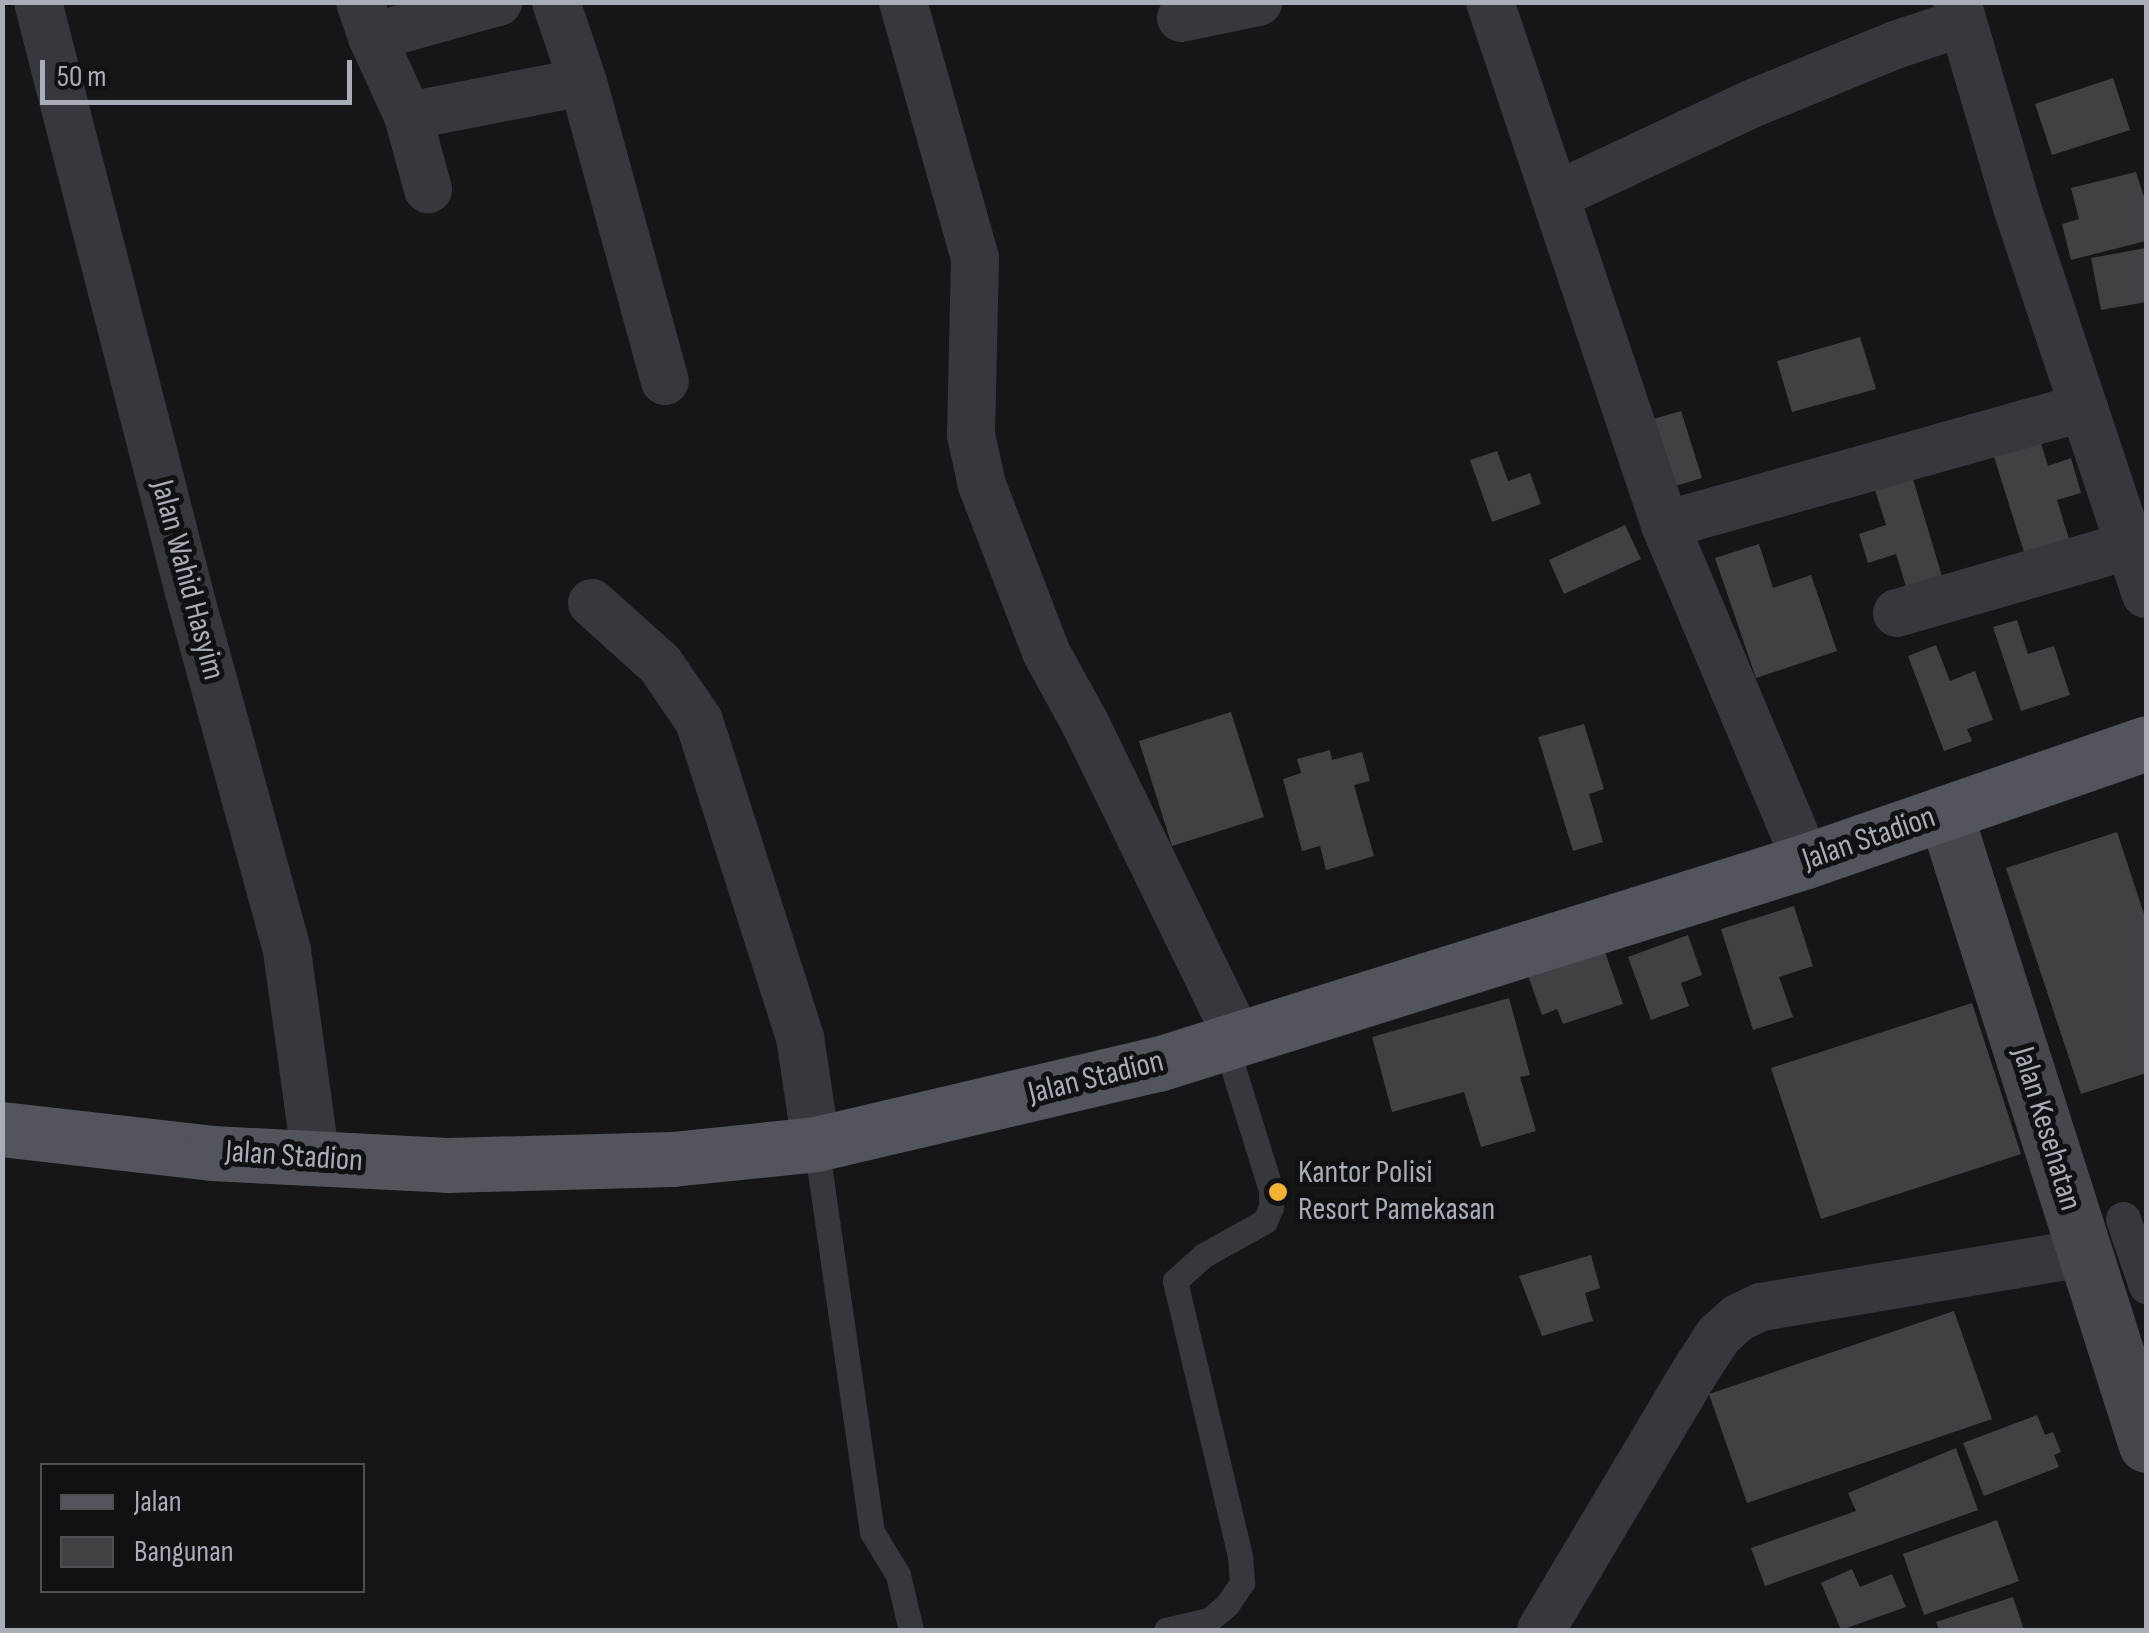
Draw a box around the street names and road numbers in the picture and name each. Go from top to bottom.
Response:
street label: Jalan Wahid Hasyim [142,476,232,684]
street label: Jalan Stadion [1798,798,1940,880]
street label: Jalan Stadion [1024,1043,1168,1113]
street label: Jalan Kesehatan [2003,1043,2089,1215]
street label: Jalan Stadion [224,1133,364,1181]

